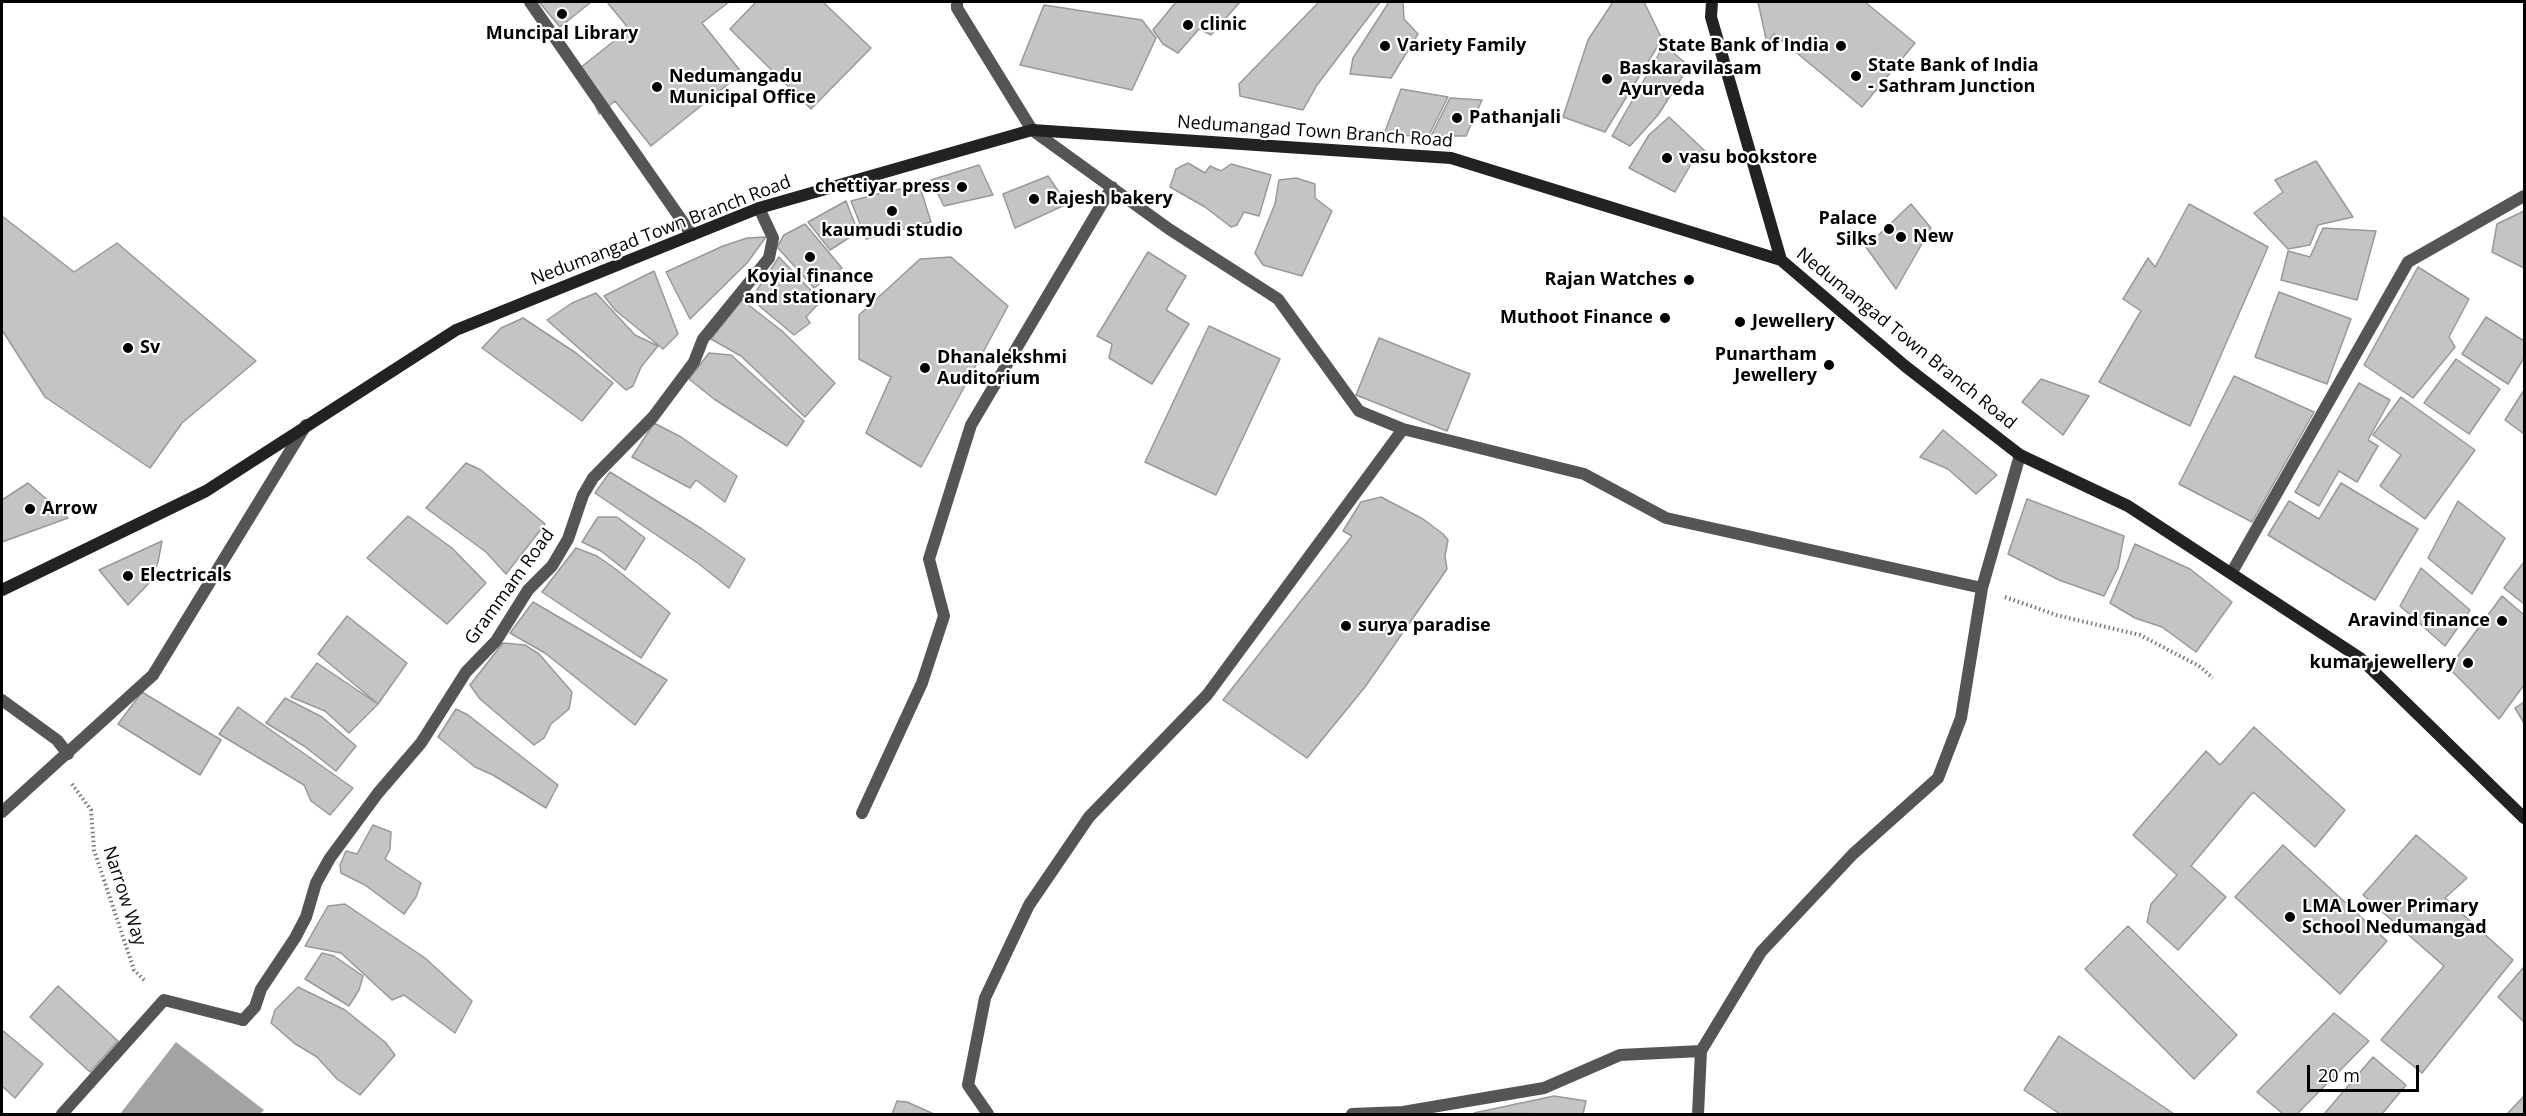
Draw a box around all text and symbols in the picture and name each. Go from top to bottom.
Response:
marker: Muncipal Library [555,7,569,21]
place label: clinic [1200,14,1247,36]
marker: clinic [1181,18,1195,32]
place label: Muncipal Library [486,23,638,45]
place label: Variety Family [1397,35,1526,57]
place label: State Bank of India [1658,35,1829,57]
marker: Variety Family [1378,39,1392,53]
marker: State Bank of India [1834,39,1848,53]
place label: State Bank of India - Sathram Junction [1868,55,2039,98]
place label: Baskaravilasam Ayurveda [1619,58,1762,100]
place label: Nedumangadu Municipal Office [669,66,816,109]
marker: State Bank of India - Sathram Junction [1849,69,1863,83]
marker: Baskaravilasam Ayurveda [1600,72,1614,86]
marker: Nedumangadu Municipal Office [650,80,664,94]
place label: Pathanjali [1469,107,1561,129]
marker: Pathanjali [1450,111,1464,125]
street label: Nedumangad Town Branch Road [1176,112,1454,152]
place label: vasu bookstore [1679,147,1817,169]
marker: vasu bookstore [1660,151,1674,165]
street label: Nedumangad Town Branch Road [528,171,794,291]
place label: chettiyar press [815,176,950,198]
marker: chettiyar press [955,180,969,194]
place label: Rajesh bakery [1046,188,1173,210]
marker: Rajesh bakery [1027,192,1041,206]
marker: kaumudi studio [885,204,899,218]
place label: Palace Silks [1819,208,1877,250]
place label: kaumudi studio [821,220,963,242]
marker: Palace Silks [1882,222,1896,236]
place label: New [1913,226,1954,248]
marker: New [1894,230,1908,244]
street label: Nedumangad Town Branch Road [1792,244,2020,434]
marker: Koyial finance and stationary [803,250,817,264]
place label: Koyial finance and stationary [744,266,876,308]
place label: Rajan Watches [1545,269,1677,291]
marker: Rajan Watches [1682,273,1696,287]
place label: Muthoot Finance [1500,307,1653,329]
marker: Muthoot Finance [1658,311,1672,325]
place label: Jewellery [1752,311,1835,333]
marker: Jewellery [1733,315,1747,329]
place label: Sv [140,337,160,359]
marker: Sv [121,341,135,355]
place label: Punartham Jewellery [1715,344,1817,386]
place label: Dhanalekshmi Auditorium [937,347,1067,389]
marker: Punartham Jewellery [1822,358,1836,372]
marker: Dhanalekshmi Auditorium [918,361,932,375]
place label: Arrow [42,498,97,520]
marker: Arrow [23,502,37,516]
street label: Grammam Road [461,525,559,649]
place label: Electricals [140,565,232,587]
marker: Electricals [121,569,135,583]
place label: Aravind finance [2348,610,2490,632]
marker: Aravind finance [2495,614,2509,628]
place label: surya paradise [1358,615,1491,637]
marker: surya paradise [1339,619,1353,633]
place label: kumar jewellery [2309,652,2456,674]
marker: kumar jewellery [2461,656,2475,670]
street label: Narrow Way [98,844,150,948]
place label: LMA Lower Primary School Nedumangad [2302,896,2487,938]
marker: LMA Lower Primary School Nedumangad [2283,910,2297,924]
scale bar [2310,1053,2422,1091]
text: 20 m [2318,1063,2360,1087]

